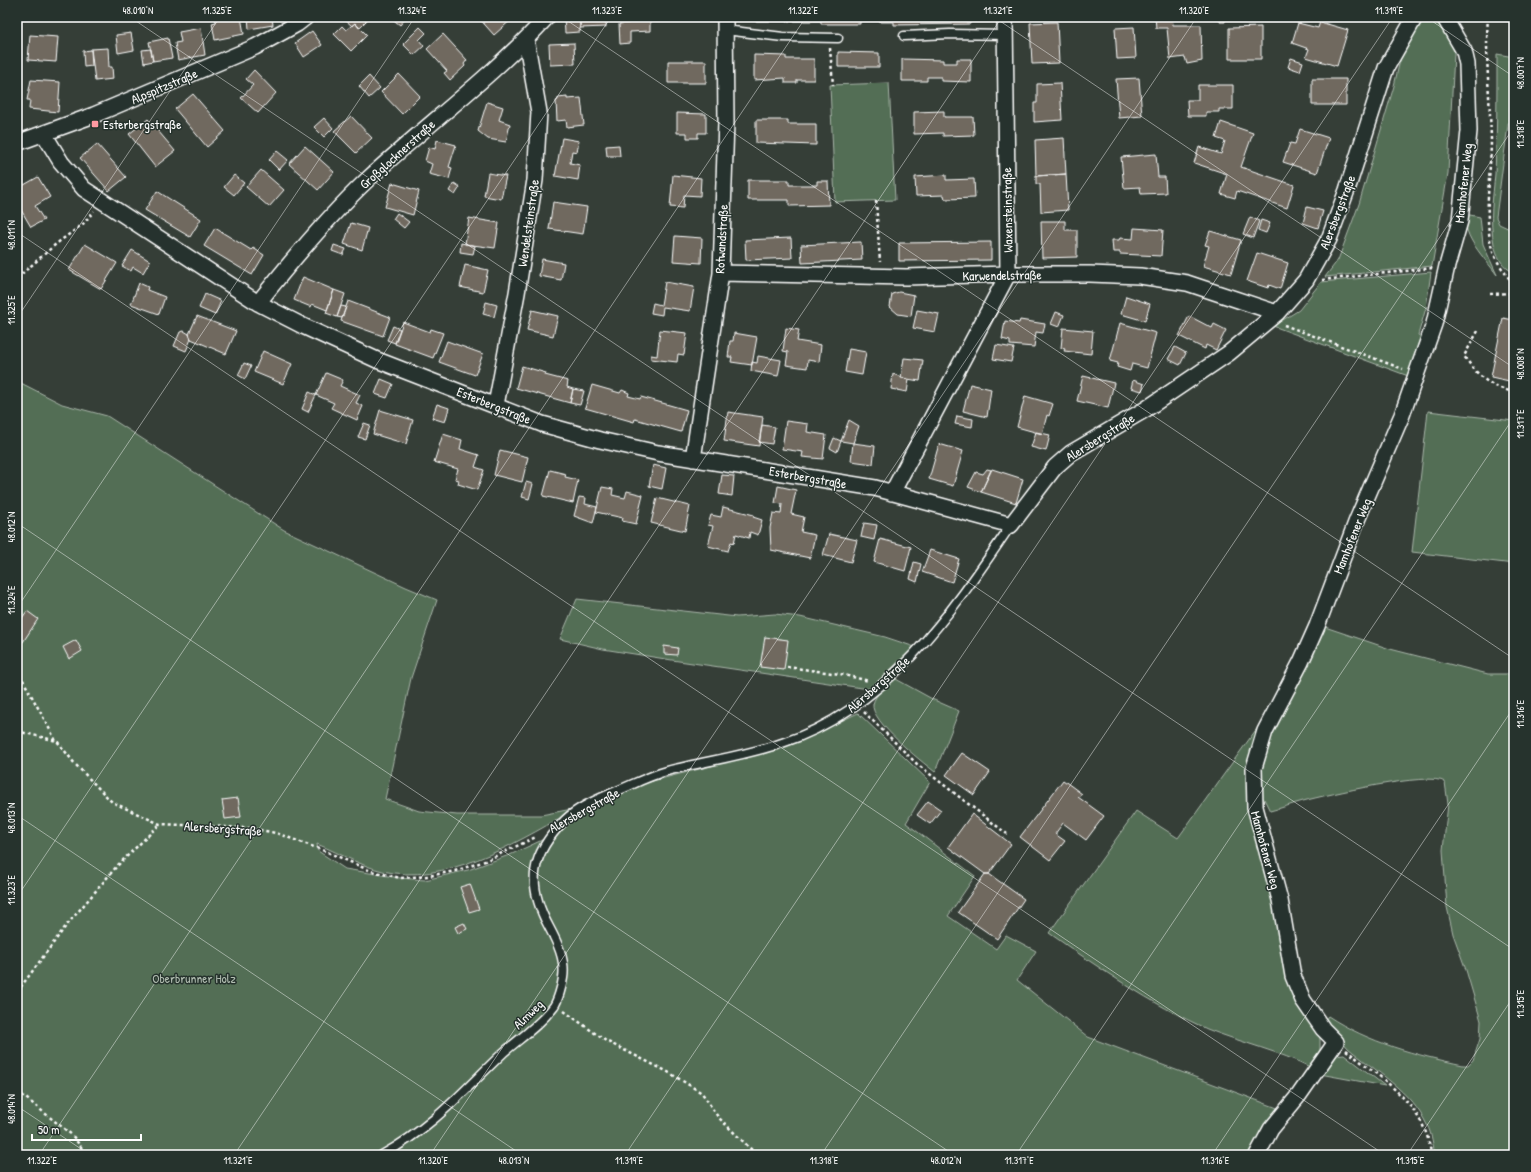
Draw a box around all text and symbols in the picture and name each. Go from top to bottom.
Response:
text: 48.010°N [123,4,153,17]
text: 11.325°E [202,4,232,17]
text: 11.324°E [397,4,427,17]
text: 11.323°E [592,4,622,17]
text: 11.322°E [788,4,819,17]
text: 11.321°E [984,4,1013,17]
text: 11.320°E [1179,4,1209,17]
text: 11.319°E [1375,4,1404,17]
text: 48.007°N [1514,57,1527,89]
street label: Alpspitzstraße [128,64,200,108]
place label: Esterbergstraße [103,115,181,133]
street label: Großglocknerstraße [355,115,439,193]
marker: Esterbergstraße [90,119,100,129]
text: 11.318°E [1514,119,1527,148]
street label: Mamhofener Weg [1450,142,1476,224]
street label: Waxensteinstraße [997,167,1017,253]
street label: Alersbergstraße [1315,172,1359,252]
street label: Wendelsteinstraße [513,178,543,268]
street label: Rotwandstraße [710,204,732,274]
text: 48.011°N [5,220,18,250]
street label: Karwendelstraße [962,265,1042,285]
text: 11.325°E [5,295,18,325]
text: 48.008°N [1514,348,1527,380]
street label: Esterbergstraße [454,382,534,428]
street label: Alersbergstraße [1062,409,1138,465]
text: 11.317°E [1514,409,1527,439]
street label: Esterbergstraße [768,461,848,493]
street label: Mamhofener Weg [1329,495,1375,577]
text: 48.012°N [5,512,18,542]
text: 11.324°E [5,585,18,615]
street label: Alersbergstraße [843,652,913,716]
text: 11.316°E [1514,699,1527,728]
street label: Alersbergstraße [546,783,622,837]
text: 48.013°N [5,803,18,833]
street label: Mamhofener Weg [1247,809,1285,891]
street label: Alersbergstraße [183,816,263,840]
text: 11.323°E [5,875,18,905]
park label: Oberbrunner Holz [152,969,236,987]
text: 11.315°E [1514,989,1527,1018]
street label: Almweg [509,995,547,1033]
text: 48.014°N [5,1094,18,1124]
scale bar [32,1116,141,1142]
text: 50 m [38,1121,59,1138]
text: 11.322°E [27,1154,58,1167]
text: 11.321°E [224,1154,253,1167]
text: 11.320°E [418,1154,448,1167]
text: 48.013°N [499,1154,529,1167]
text: 11.319°E [615,1154,644,1167]
text: 11.318°E [810,1154,839,1167]
text: 48.012°N [931,1154,961,1167]
text: 11.317°E [1004,1154,1034,1167]
text: 11.316°E [1201,1154,1230,1167]
text: 11.315°E [1396,1154,1425,1167]

